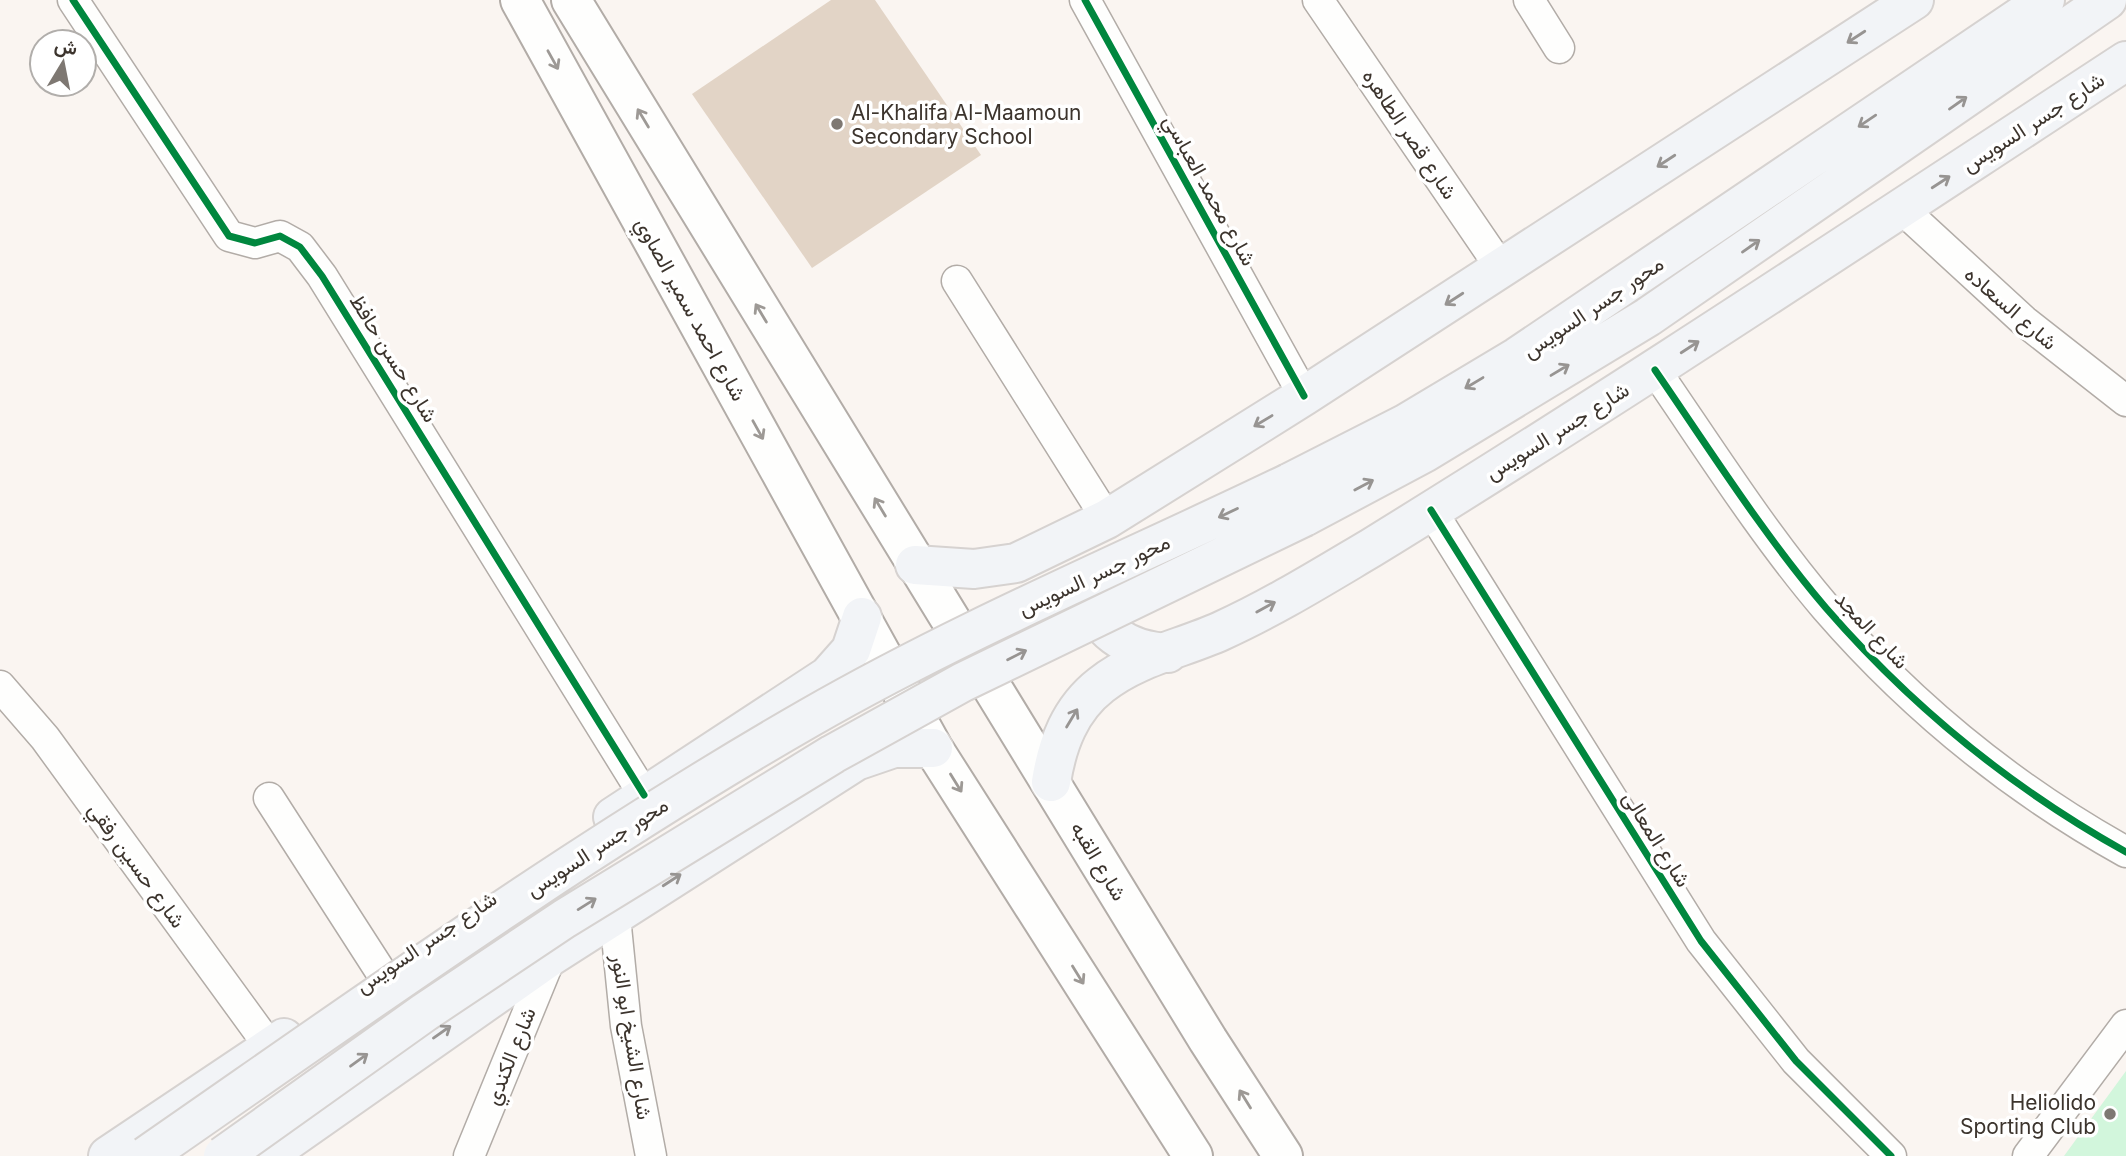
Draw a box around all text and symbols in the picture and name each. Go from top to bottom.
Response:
north arrow [28,28,98,98]
one-way arrow [1847,31,1867,45]
text: ش [53,33,79,60]
one-way arrow [546,49,560,69]
street label: شارع قصر الطاهره [1356,64,1463,205]
street label: شارع جسر السويس [1957,67,2110,179]
one-way arrow [1948,96,1967,110]
place label: Al-Khalifa Al-Maamoun Secondary School [851,100,1081,149]
one-way arrow [636,109,650,129]
street label: شارع محمد العباسي [1154,110,1262,272]
one-way arrow [1858,114,1878,128]
marker: Al-Khalifa Al-Maamoun Secondary School [829,116,845,132]
one-way arrow [1657,154,1676,169]
one-way arrow [1931,175,1950,189]
street label: شارع احمد سمير الصاوي [626,213,752,407]
one-way arrow [1741,239,1760,253]
street label: محور جسر السويس [1518,251,1669,364]
street label: شارع السعاده [1958,261,2062,356]
street label: شارع حسن حافظ [343,289,443,428]
one-way arrow [1445,292,1465,306]
one-way arrow [754,303,768,323]
one-way arrow [1679,340,1699,354]
one-way arrow [1550,363,1570,377]
one-way arrow [1465,376,1485,390]
street label: شارع جسر السويس [1481,377,1634,487]
one-way arrow [1253,414,1273,428]
one-way arrow [751,420,765,440]
one-way arrow [1354,478,1374,492]
one-way arrow [873,497,887,517]
one-way arrow [1218,507,1239,520]
street label: محور جسر السويس [1014,529,1174,622]
street label: شارع المجد [1828,586,1914,675]
one-way arrow [1256,600,1276,614]
one-way arrow [1006,647,1027,661]
one-way arrow [1066,708,1080,728]
one-way arrow [948,773,963,792]
street label: شارع المعالى [1616,786,1696,893]
street label: محور جسر السويس [521,792,673,903]
street label: شارع حسين رفقي [79,797,191,935]
street label: شارع القبه [1064,817,1132,906]
one-way arrow [662,873,682,887]
street label: شارع جسر السويس [351,886,502,1000]
one-way arrow [577,897,597,911]
street label: شارع الشيخ ابو النور [604,952,657,1122]
one-way arrow [1070,965,1085,984]
street label: شارع الكندي [479,1004,545,1110]
one-way arrow [432,1025,451,1039]
one-way arrow [349,1053,368,1067]
one-way arrow [1238,1090,1252,1110]
place label: Heliolido Sporting Club [1960,1090,2096,1139]
marker: Heliolido Sporting Club [2102,1106,2118,1122]

